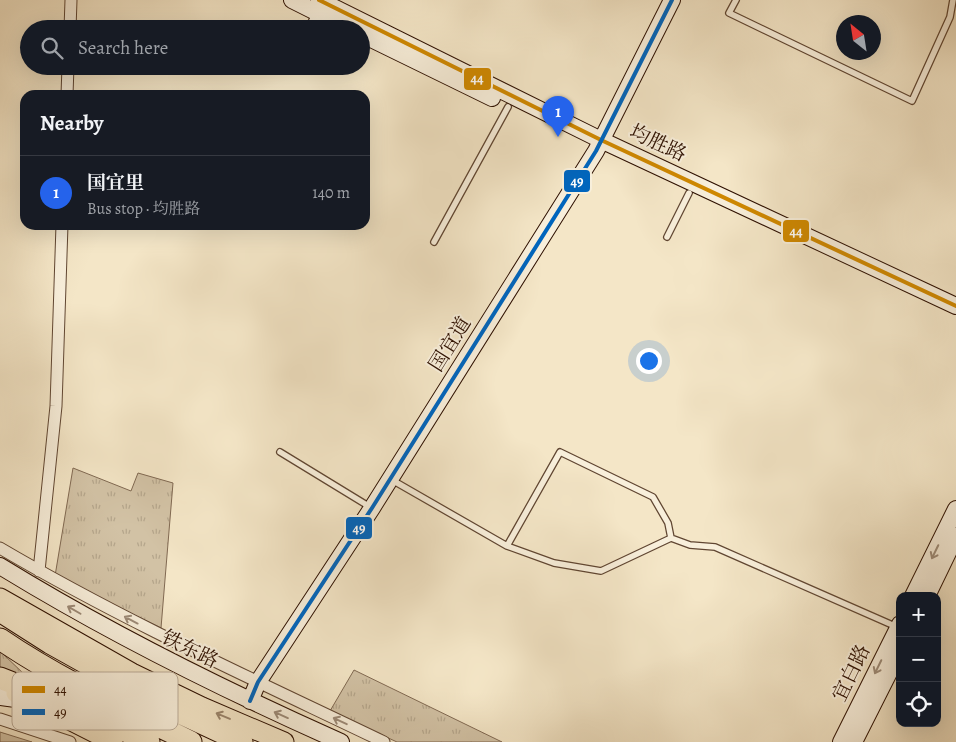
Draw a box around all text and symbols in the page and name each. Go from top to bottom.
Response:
north arrow [836,15,881,60]
search box [20,20,370,75]
icon: search [38,34,66,62]
text: Search here [78,35,168,61]
line badge: 44 [463,67,492,91]
text: 44 [470,69,484,88]
pin: 1 [542,96,574,137]
text: Nearby [40,109,103,137]
street label: 均胜路 [625,118,691,168]
line badge: 49 [563,169,591,193]
text: 国宜里 [87,170,144,196]
text: 49 [570,172,584,191]
text: 1 [53,182,59,204]
text: 140 m [312,182,350,204]
text: Bus stop · 均胜路 [87,198,200,220]
line badge: 44 [782,219,810,243]
text: 44 [789,222,803,241]
street label: 国宜道 [423,311,477,377]
your location [636,348,662,374]
line badge: 49 [345,516,373,540]
text: 49 [352,519,366,538]
one-way arrow [930,544,939,559]
map controls [896,592,941,727]
button: + [896,592,941,637]
one-way arrow [67,604,81,614]
one-way arrow [124,615,139,624]
street label: 铁东路 [157,624,223,674]
button: − [896,637,941,682]
street label: 宜白路 [826,640,876,706]
one-way arrow [873,660,883,675]
legend [12,672,178,730]
text: 44 [54,680,67,699]
button: locate [896,682,941,727]
text: 49 [54,703,67,722]
one-way arrow [216,710,231,720]
one-way arrow [274,710,289,719]
one-way arrow [333,716,348,726]

